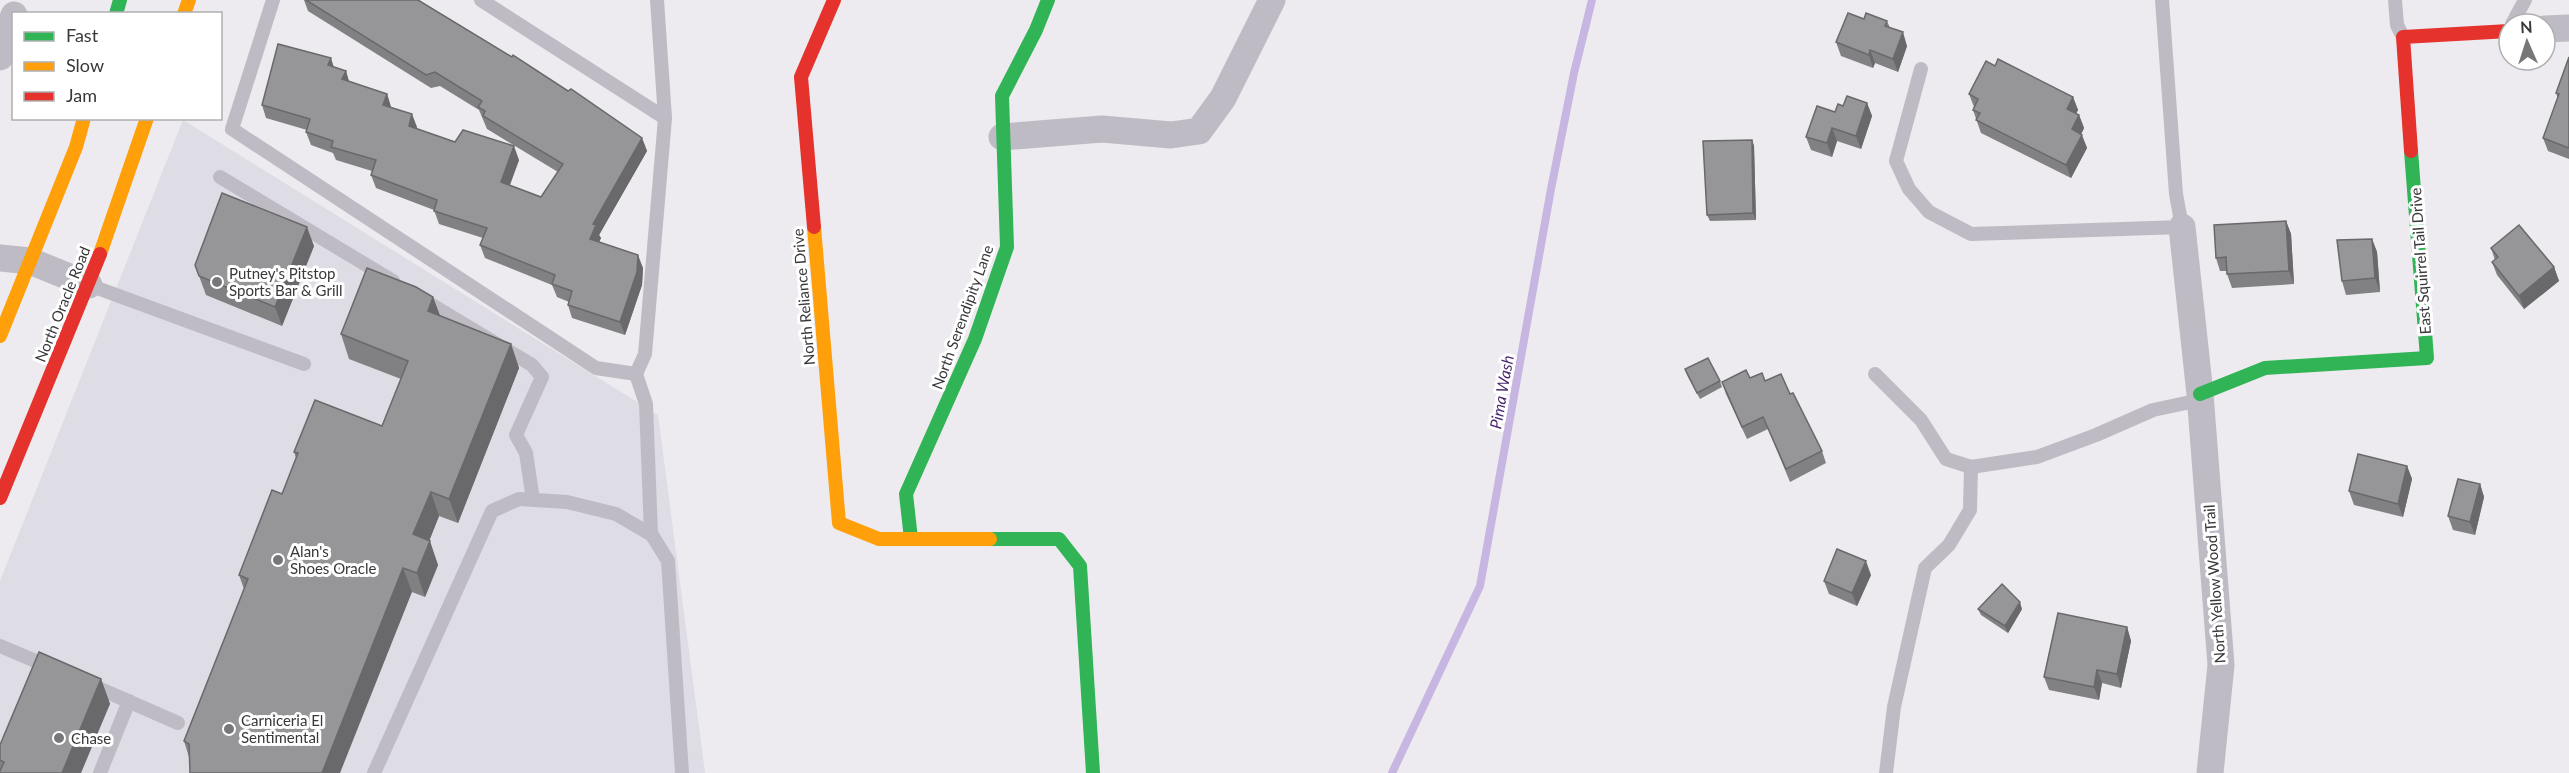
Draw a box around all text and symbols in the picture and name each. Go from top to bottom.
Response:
legend [12,12,222,120]
north arrow [2497,12,2557,72]
text: N [2520,17,2533,36]
text: Fast [66,24,99,46]
text: Slow [66,54,104,76]
text: Jam [66,84,97,106]
street label: East Squirrel Tail Drive [2406,187,2434,335]
street label: North Reliance Drive [788,228,818,366]
street label: North Serendipity Lane [928,242,997,392]
street label: North Oracle Road [31,244,93,364]
place label: Putney's Pitstop Sports Bar & Grill [229,264,343,299]
marker: Putney's Pitstop Sports Bar & Grill [210,275,224,289]
water label: Pima Wash [1485,354,1517,430]
street label: North Yellow Wood Trail [2199,504,2229,664]
place label: Alan's Shoes Oracle [290,542,376,577]
marker: Alan's Shoes Oracle [271,553,285,567]
place label: Carniceria El Sentimental [241,711,323,746]
marker: Carniceria El Sentimental [222,722,236,736]
place label: Chase [71,729,111,747]
marker: Chase [52,731,66,745]

